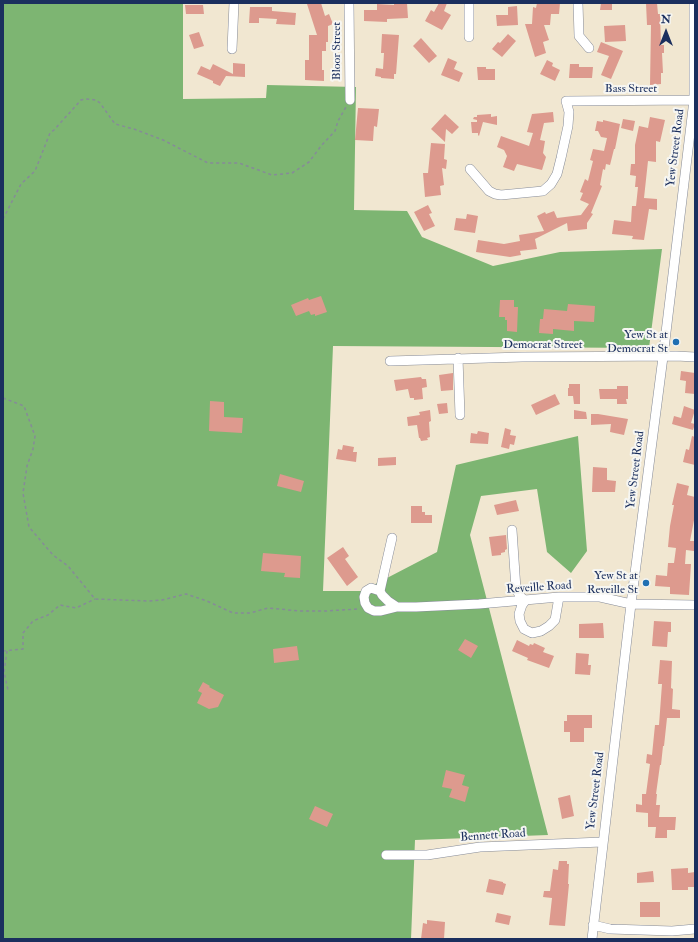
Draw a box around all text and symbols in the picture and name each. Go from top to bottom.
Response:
north arrow [646,12,686,52]
text: N [661,13,671,26]
street label: Bloor Street [330,22,344,80]
street label: Bass Street [605,82,657,96]
street label: Yew Street Road [664,108,688,188]
place label: Yew St at Democrat St [607,328,668,356]
marker: Yew St at Democrat St [671,337,681,347]
street label: Democrat Street [503,338,583,352]
street label: Yew Street Road [624,430,648,510]
place label: Yew St at Reveille St [587,569,638,597]
marker: Yew St at Reveille St [641,578,651,588]
street label: Reveille Road [506,579,572,597]
street label: Yew Street Road [584,751,608,831]
street label: Bennett Road [460,827,526,845]

